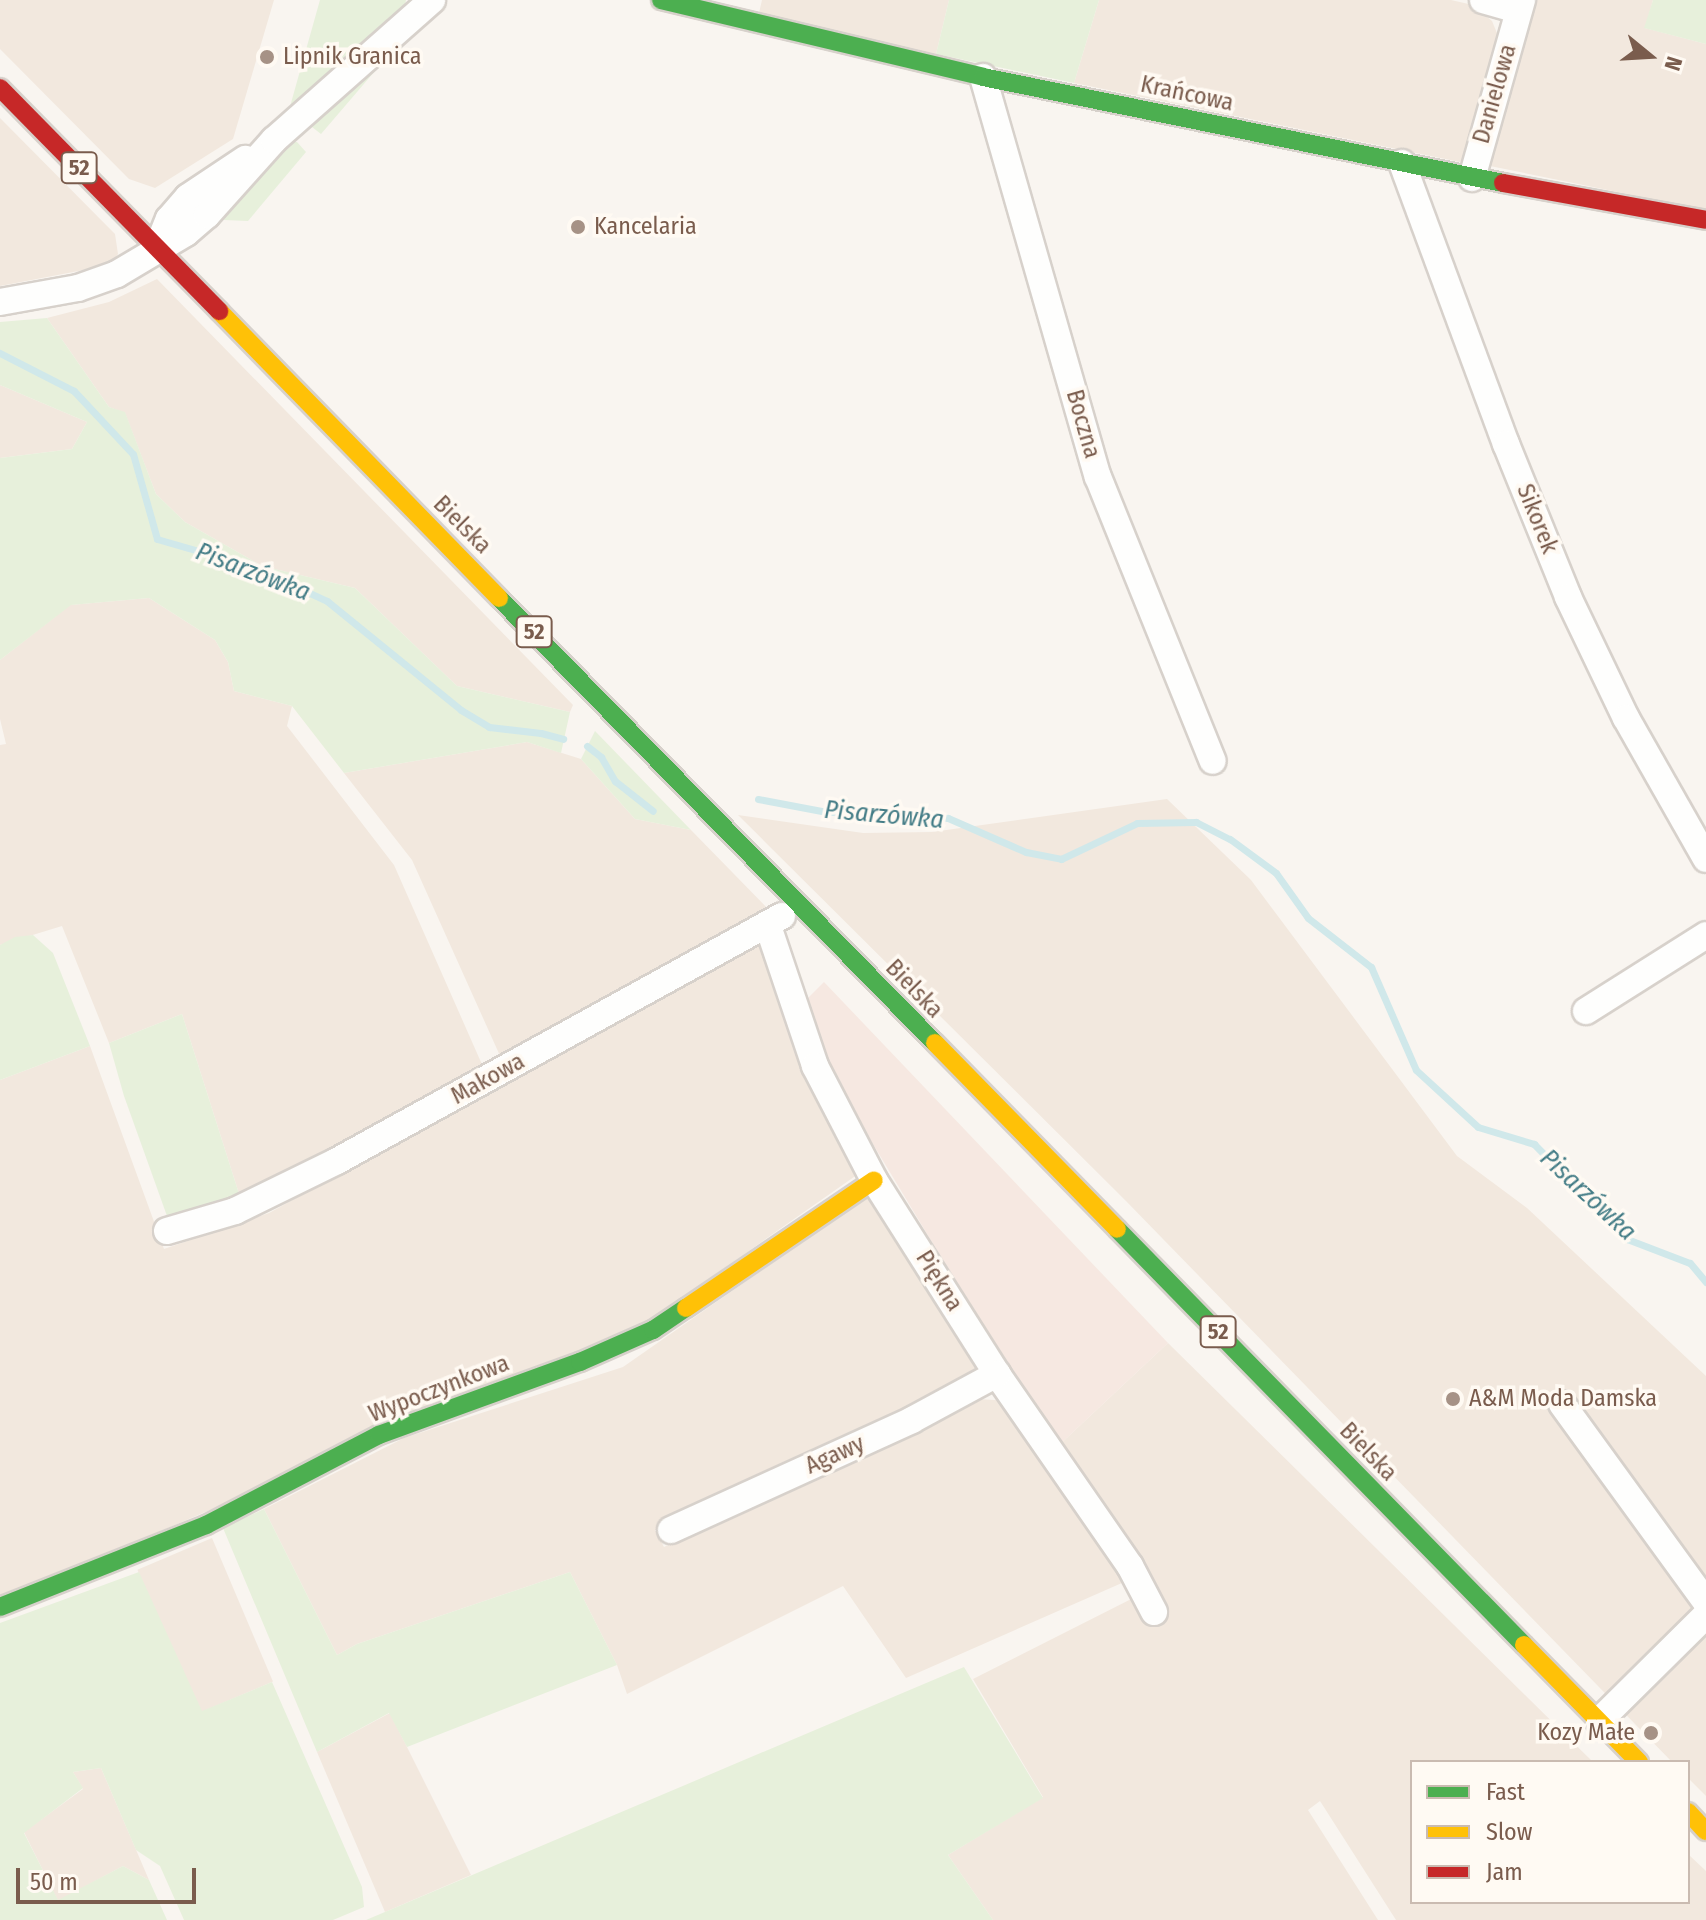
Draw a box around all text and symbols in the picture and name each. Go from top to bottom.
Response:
north arrow [1610,16,1690,96]
street label: Danielowa [1467,41,1523,147]
place label: Lipnik Granica [283,43,422,71]
marker: Lipnik Granica [258,48,276,66]
text: N [1658,53,1688,74]
street label: Krańcowa [1138,70,1236,118]
road number: 52 [59,150,99,186]
place label: Kancelaria [594,213,697,241]
marker: Kancelaria [569,218,587,236]
street label: Boczna [1060,386,1106,462]
street label: Sikorek [1510,480,1564,558]
street label: Bielska [427,490,497,560]
water label: Pisarzówka [191,536,315,608]
road number: 52 [514,614,554,650]
water label: Pisarzówka [823,794,945,836]
street label: Bielska [879,954,949,1024]
street label: Makowa [446,1047,530,1111]
water label: Pisarzówka [1534,1143,1642,1247]
street label: Piękna [909,1245,969,1317]
road number: 52 [1198,1314,1238,1350]
street label: Wypoczynkowa [365,1349,513,1429]
place label: A&M Moda Damska [1469,1385,1657,1413]
marker: A&M Moda Damska [1444,1390,1462,1408]
street label: Bielska [1333,1417,1403,1487]
street label: Agawy [801,1429,869,1481]
place label: Kozy Małe [1537,1719,1635,1747]
marker: Kozy Małe [1642,1724,1660,1742]
legend [1410,1760,1690,1904]
text: Fast [1486,1778,1525,1806]
text: Slow [1486,1818,1532,1846]
scale bar [20,1852,200,1902]
text: Jam [1486,1858,1523,1886]
text: 50 m [30,1868,78,1896]

